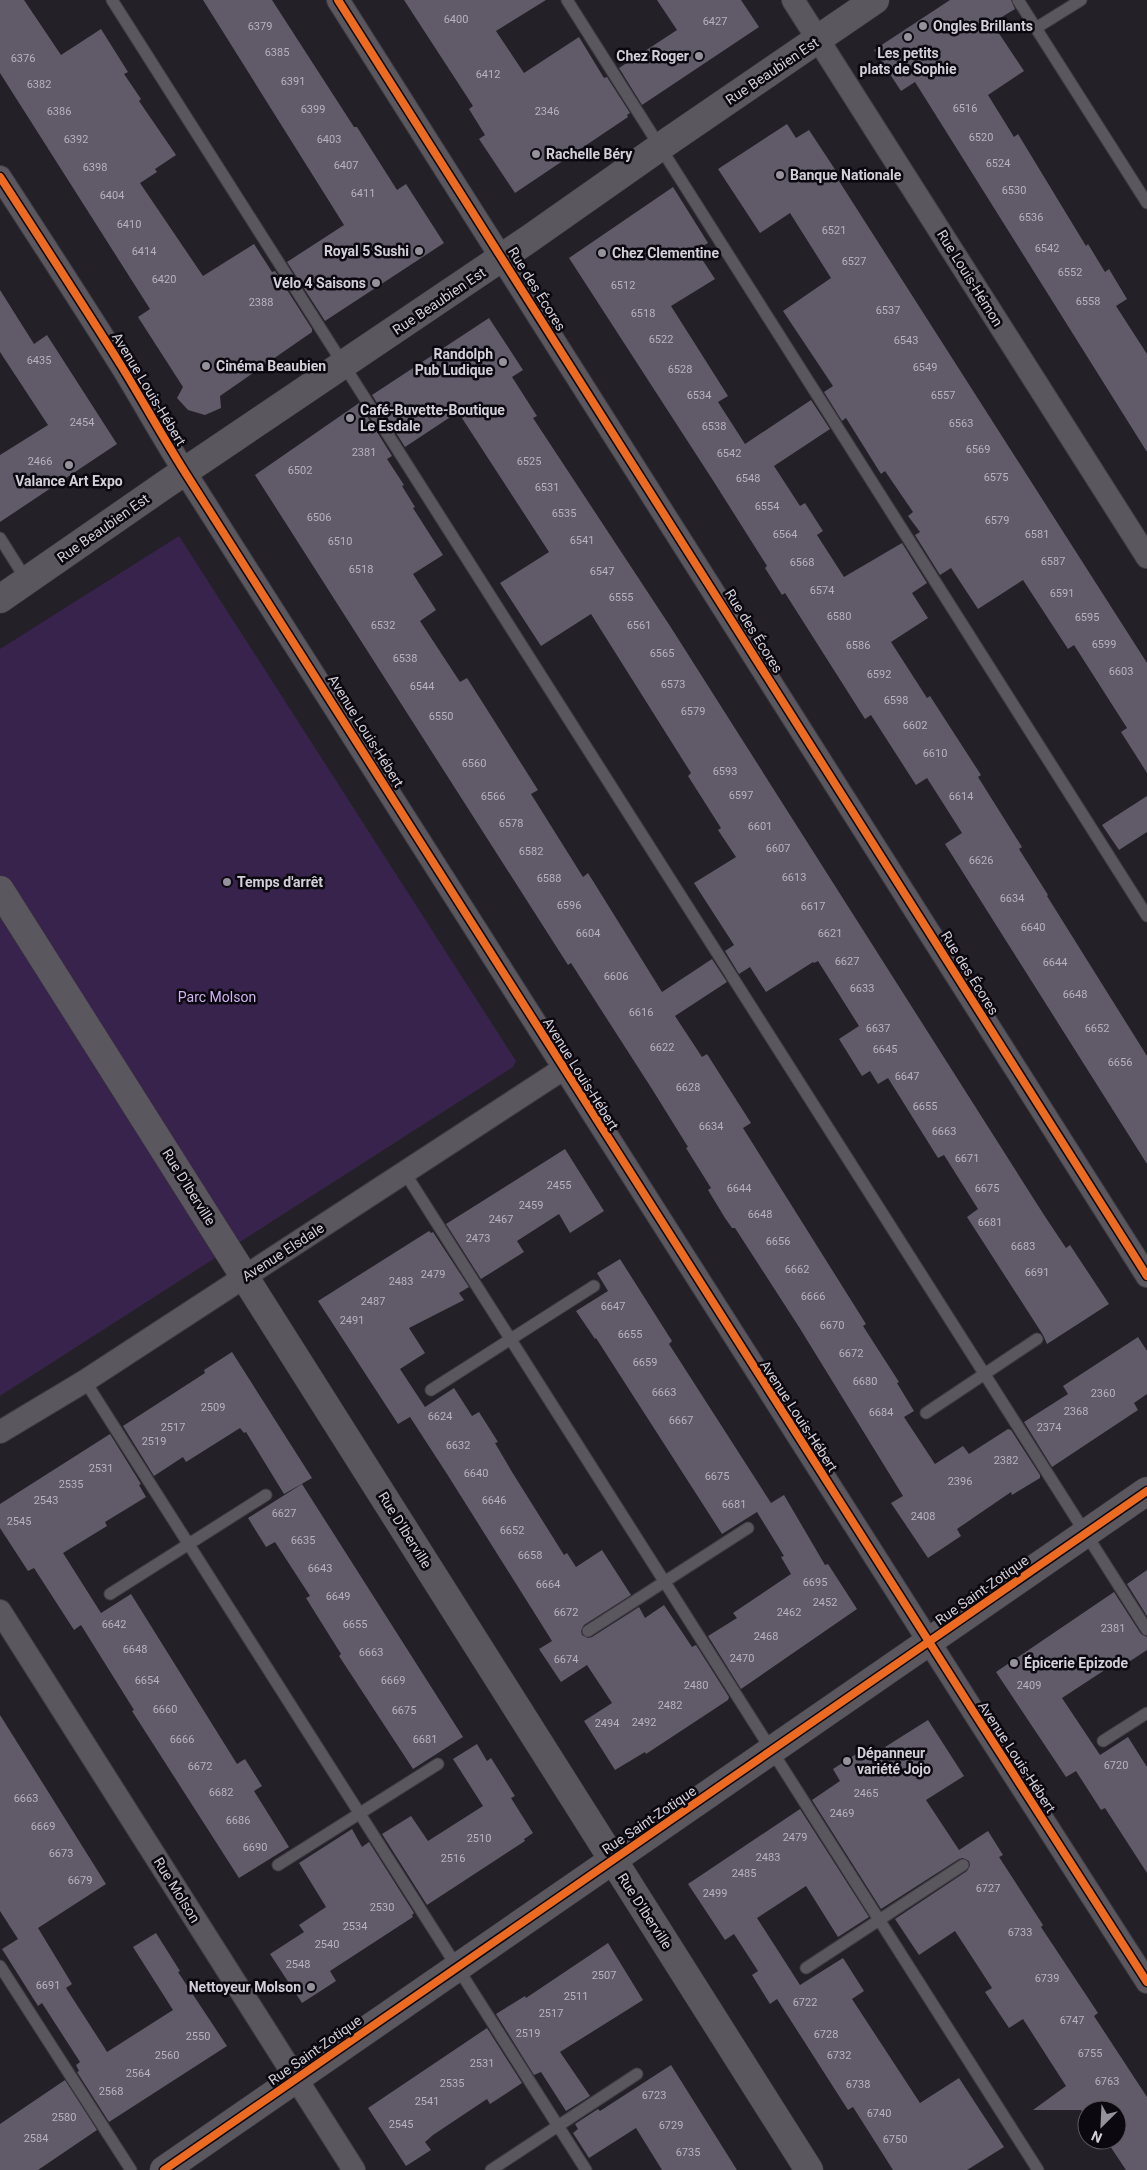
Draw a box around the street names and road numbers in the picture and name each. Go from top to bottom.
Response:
street label: Rue Beaubien Est [723,34,822,108]
street label: Rue Louis-Hémon [934,227,1006,329]
street label: Rue des Écores [505,244,570,334]
street label: Rue Beaubien Est [390,264,489,338]
street label: Avenue Louis-Hébert [109,329,189,449]
street label: Rue Beaubien Est [54,490,152,566]
street label: Rue des Écores [722,586,787,676]
street label: Avenue Louis-Hébert [325,672,407,790]
street label: Rue des Écores [938,928,1003,1018]
street label: Avenue Louis-Hébert [540,1015,622,1133]
street label: Rue D'Iberville [159,1146,219,1228]
street label: Avenue Elsdale [239,1220,327,1284]
street label: Avenue Louis-Hébert [757,1357,841,1475]
street label: Rue D'Iberville [375,1489,435,1571]
street label: Rue Saint-Zotique [932,1552,1032,1628]
street label: Avenue Louis-Hébert [975,1698,1059,1816]
street label: Rue Saint-Zotique [599,1783,699,1857]
street label: Rue Molson [151,1854,203,1926]
street label: Rue D'Iberville [615,1870,675,1952]
street label: Rue Saint-Zotique [265,2012,365,2088]

